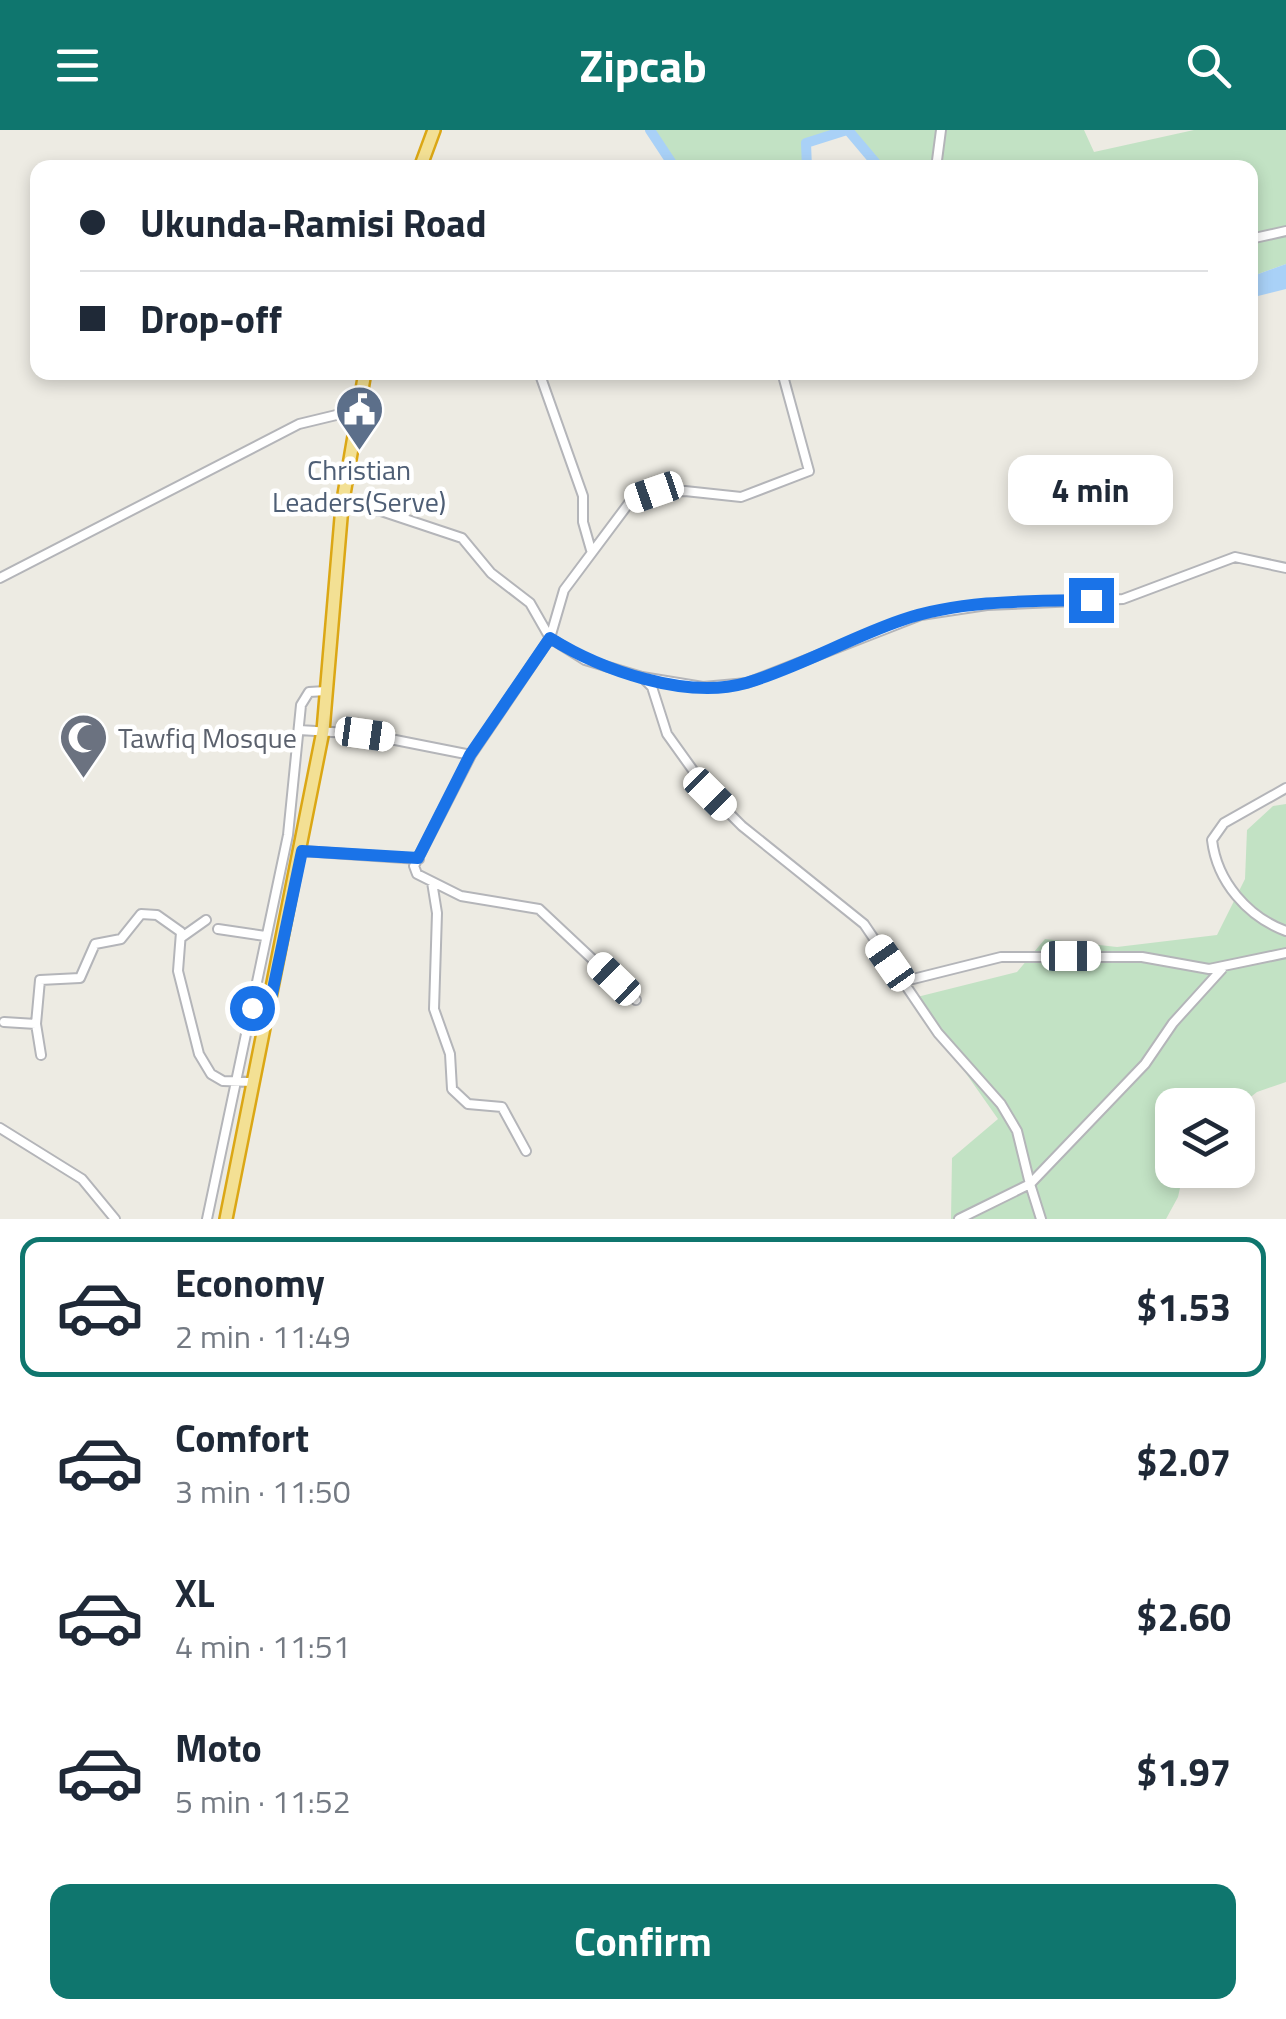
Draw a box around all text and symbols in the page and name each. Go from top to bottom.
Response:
text: Zipcab [579,31,707,99]
icon: menu [50,38,105,93]
icon: search [1181,38,1236,93]
text: Ukunda-Ramisi Road [140,194,487,252]
text: Drop-off [140,290,282,348]
public building icon: Christian Leaders(Serve) [333,384,385,452]
place label: Christian Leaders(Serve) [272,448,446,523]
callout: 4 min [1008,455,1174,525]
text: 4 min [1052,466,1129,514]
car [621,468,687,516]
route end [1069,578,1114,623]
mosque icon: Tawfiq Mosque [57,712,109,780]
car [333,715,397,753]
place label: Tawfiq Mosque [118,716,297,759]
car [678,762,742,826]
car [861,930,919,996]
car [1041,941,1101,971]
car [582,947,646,1011]
route start [230,986,275,1031]
map controls [1155,1088,1255,1188]
button: layers [1155,1088,1255,1188]
text: Economy [175,1254,325,1312]
icon: car [55,1262,145,1352]
text: $1.53 [1136,1278,1231,1336]
text: 2 min · 11:49 [175,1312,351,1360]
text: Comfort [175,1409,309,1467]
icon: car [55,1417,145,1507]
text: $2.07 [1136,1433,1231,1491]
text: 3 min · 11:50 [175,1467,351,1515]
text: XL [175,1564,215,1622]
icon: car [55,1572,145,1662]
text: $2.60 [1136,1588,1231,1646]
text: 4 min · 11:51 [175,1622,351,1670]
text: Moto [175,1719,262,1777]
icon: car [55,1727,145,1817]
text: $1.97 [1136,1743,1231,1801]
text: 5 min · 11:52 [175,1777,351,1825]
button: Confirm [50,1884,1236,1999]

